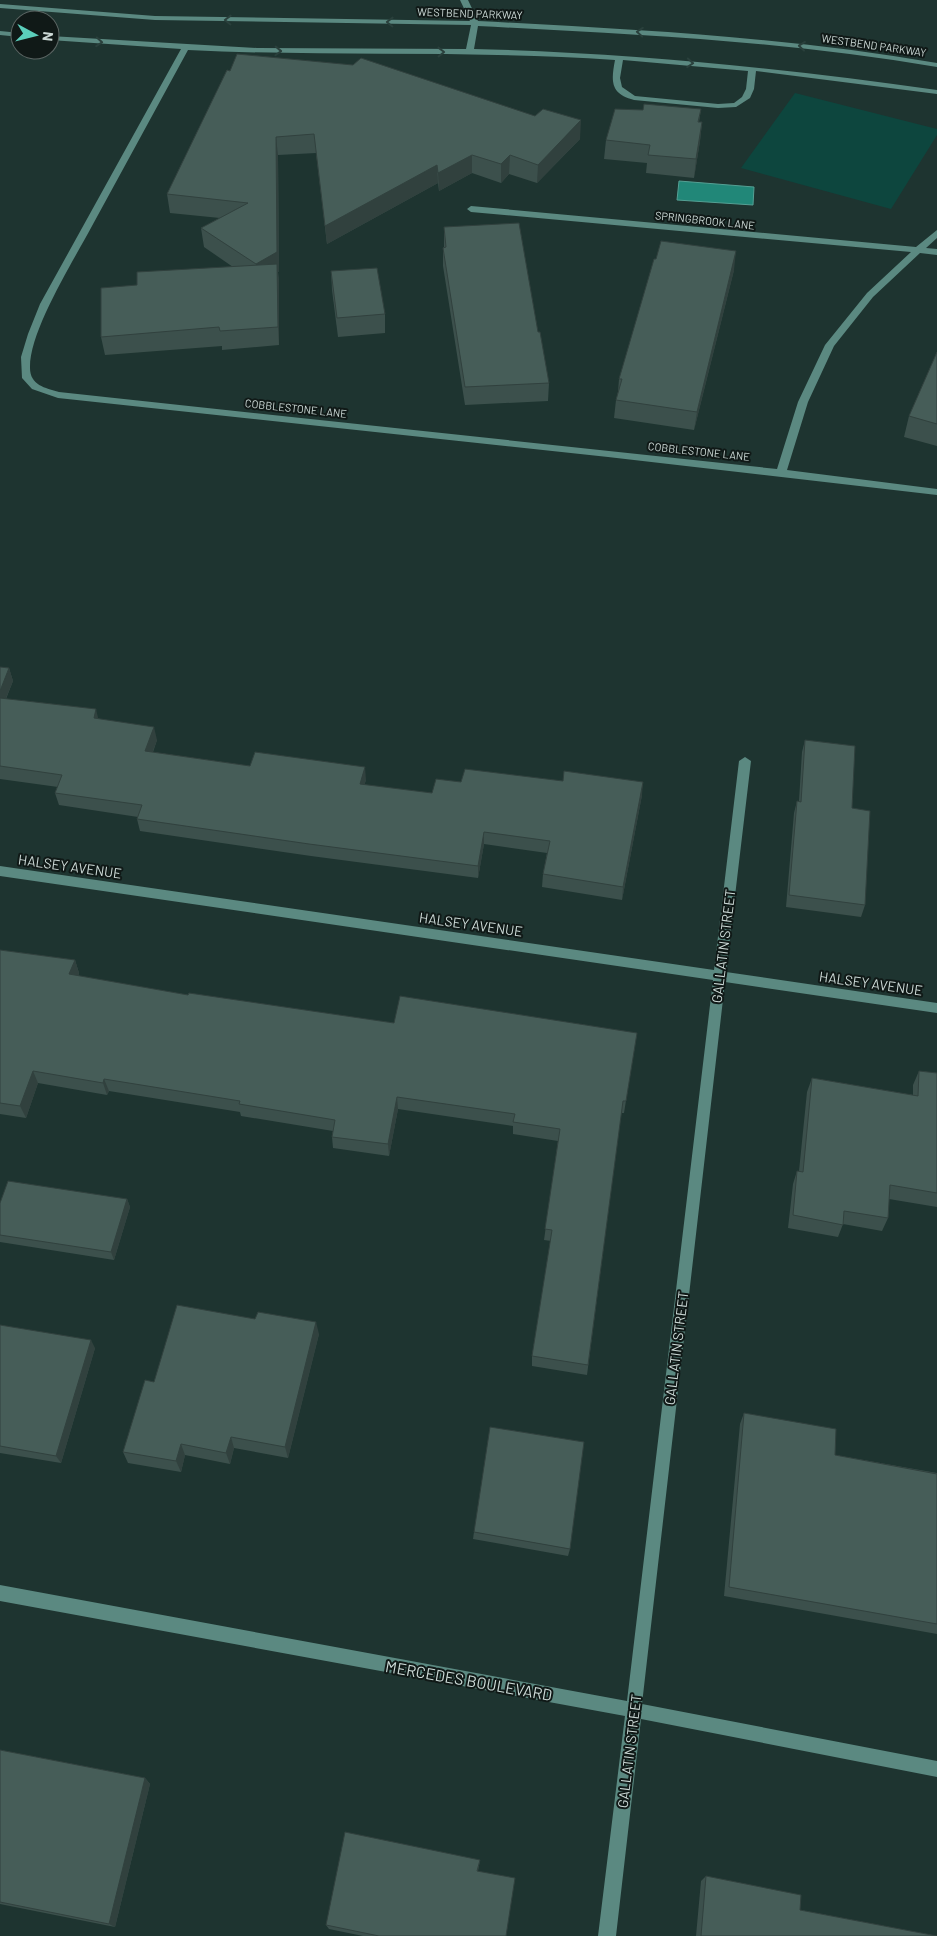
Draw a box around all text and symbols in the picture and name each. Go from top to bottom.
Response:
street label: WESTBEND PARKWAY [417,5,523,21]
north arrow [10,10,60,60]
one-way arrow [224,15,232,25]
one-way arrow [386,17,394,27]
one-way arrow [636,27,644,38]
text: N [39,31,57,42]
street label: WESTBEND PARKWAY [821,31,927,59]
one-way arrow [95,37,103,48]
one-way arrow [798,41,806,52]
one-way arrow [275,46,283,56]
one-way arrow [438,47,445,57]
one-way arrow [687,57,695,68]
street label: SPRINGBROOK LANE [654,208,756,232]
street label: COBBLESTONE LANE [244,396,348,420]
street label: COBBLESTONE LANE [647,439,751,463]
street label: HALSEY AVENUE [17,850,123,882]
street label: GALLATIN STREET [708,888,738,1004]
street label: HALSEY AVENUE [418,908,524,940]
street label: HALSEY AVENUE [818,967,924,999]
street label: GALLATIN STREET [661,1290,691,1406]
street label: MERCEDES BOULEVARD [384,1656,554,1704]
street label: GALLATIN STREET [614,1693,644,1809]

